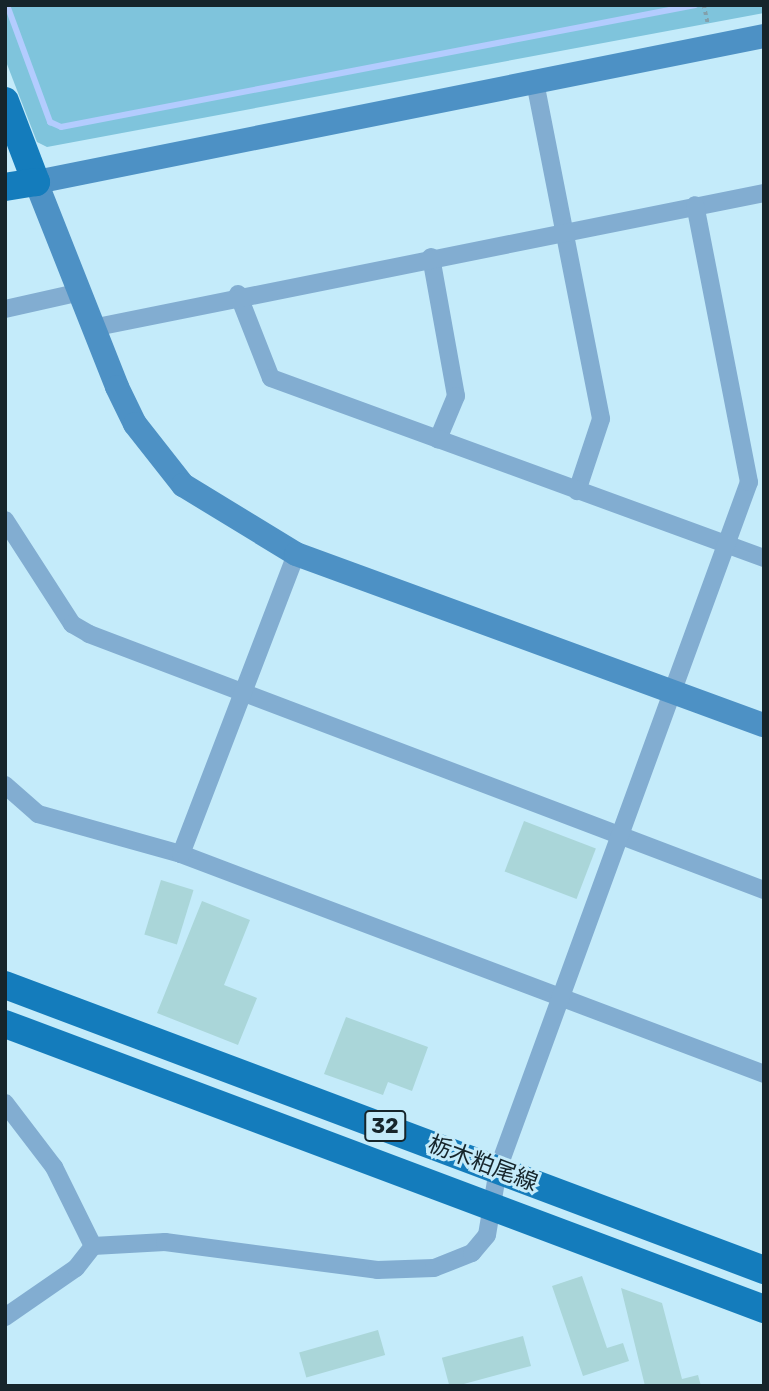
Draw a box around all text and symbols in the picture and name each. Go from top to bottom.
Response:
road number: 32 [364,1108,406,1144]
street label: 栃木粕尾線 [424,1130,542,1196]

